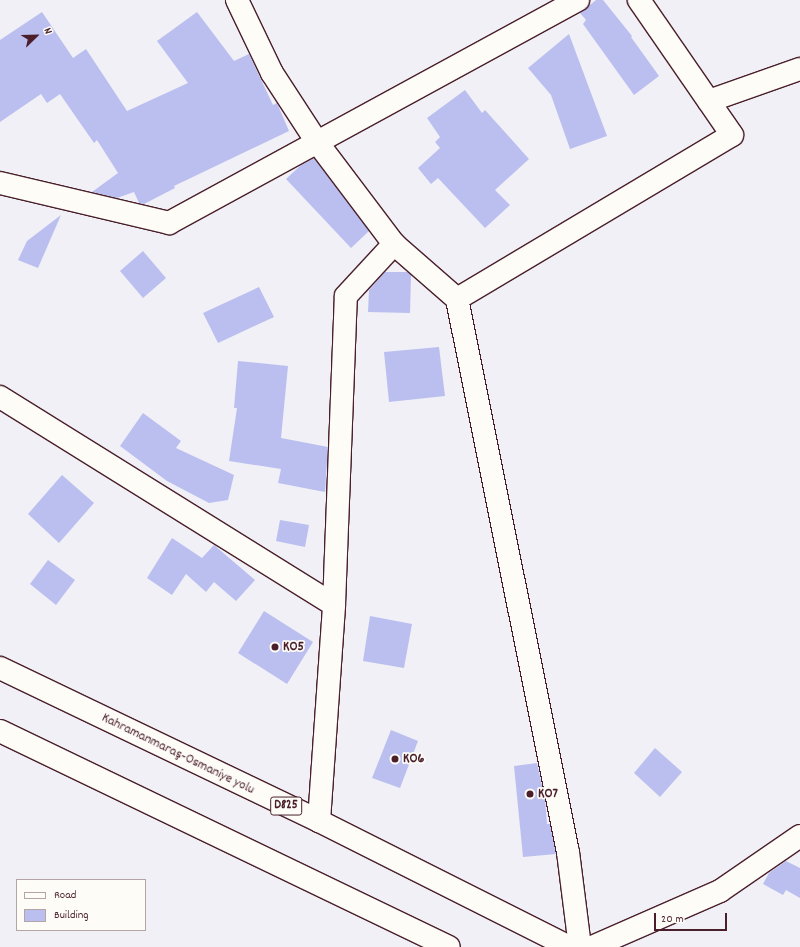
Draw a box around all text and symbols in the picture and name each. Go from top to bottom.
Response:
north arrow [16,16,56,56]
text: N [39,26,55,37]
place label: KO5 [283,639,304,655]
marker: KO5 [270,642,280,652]
street label: Kahramanmaraş-Osmaniye yolu [99,710,257,798]
place label: KO6 [403,751,424,767]
marker: KO6 [390,754,400,764]
place label: KO7 [538,786,558,802]
marker: KO7 [525,789,535,799]
road number: D825 [270,795,302,817]
legend [16,879,146,931]
text: Road [54,887,76,904]
scale bar [656,905,729,931]
text: Building [54,907,89,924]
text: 20 m [661,911,684,928]

